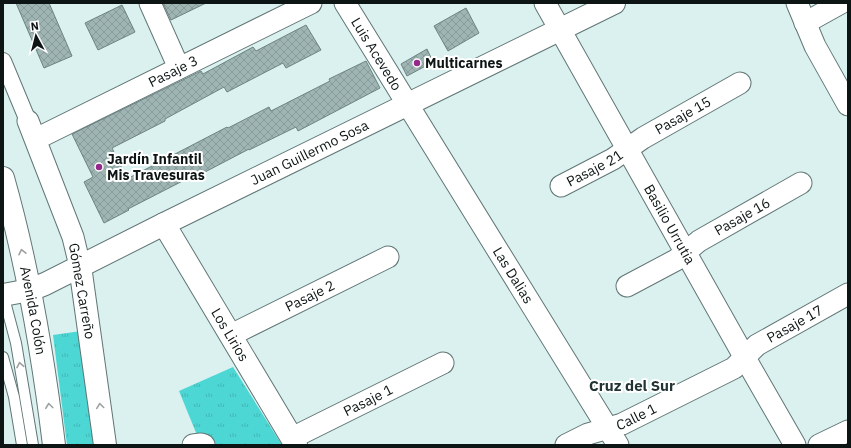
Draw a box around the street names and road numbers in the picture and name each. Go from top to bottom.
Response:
street label: Luis Acevedo [347,14,406,94]
street label: Pasaje 3 [145,51,201,91]
street label: Pasaje 15 [652,92,714,138]
street label: Juan Guillermo Sosa [248,116,372,189]
street label: Pasaje 21 [563,146,626,191]
street label: Basilio Urrutia [640,181,700,268]
street label: Pasaje 16 [711,193,773,239]
street label: Gómez Carreño [65,242,99,341]
street label: Las Dalias [489,244,537,307]
street label: Avenida Colón [16,265,50,356]
street label: Pasaje 2 [282,276,338,316]
street label: Pasaje 17 [763,301,826,347]
street label: Los Lirios [207,305,253,365]
street label: Pasaje 1 [340,380,396,420]
street label: Calle 1 [614,399,660,434]

